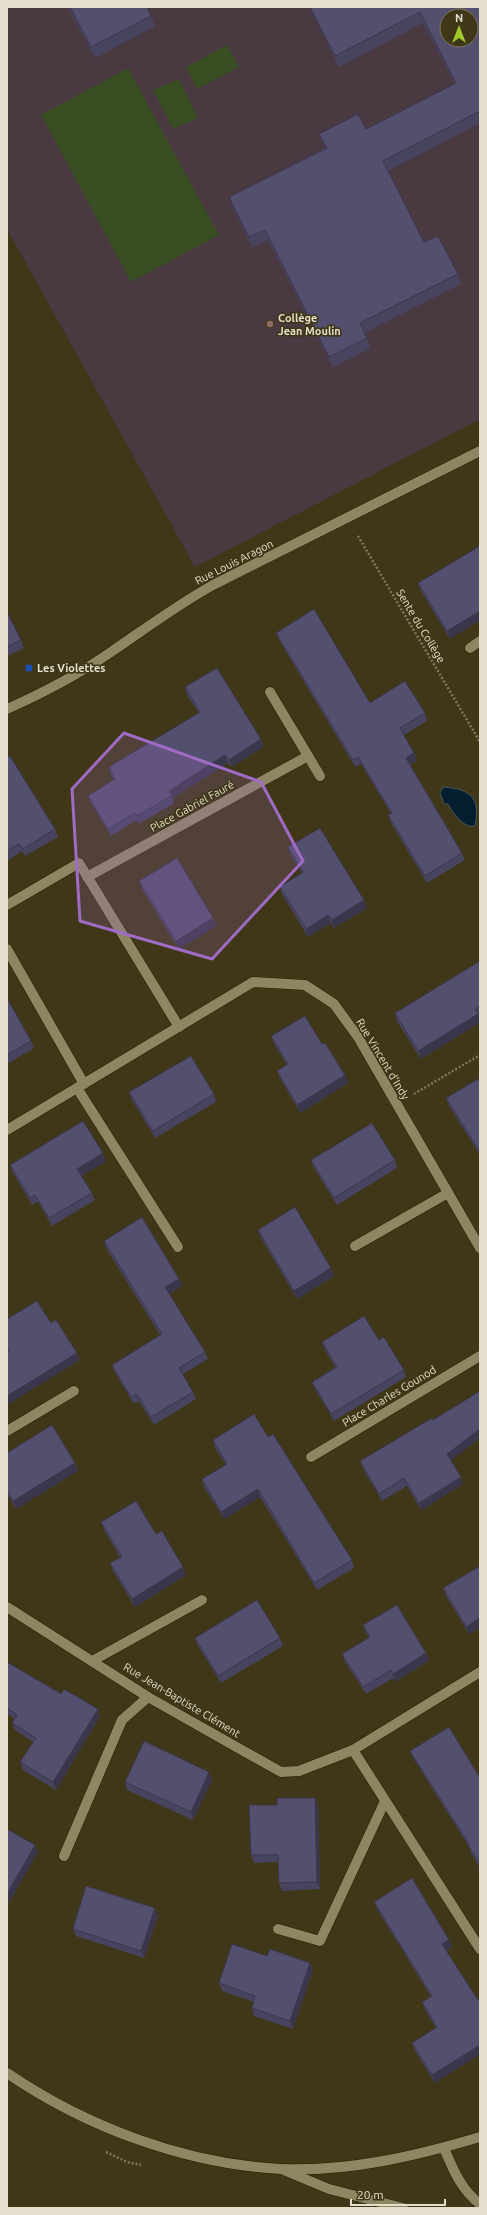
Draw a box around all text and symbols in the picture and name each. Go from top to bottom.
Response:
north arrow [439,8,479,48]
text: N [455,12,463,24]
place label: Collège Jean Moulin [278,312,341,337]
marker: Collège Jean Moulin [265,319,275,329]
street label: Rue Louis Aragon [193,537,275,587]
street label: Sente du Collège [394,587,448,665]
place label: Les Violettes [37,662,105,674]
marker: Les Violettes [24,663,34,673]
street label: Place Gabriel Fauré [148,778,236,834]
street label: Rue Vincent d'Indy [354,1016,412,1102]
street label: Place Charles Gounod [340,1363,438,1429]
street label: Rue Jean-Baptiste Clément [122,1660,243,1740]
scale bar [351,2181,445,2207]
text: 20 m [357,2188,384,2201]

